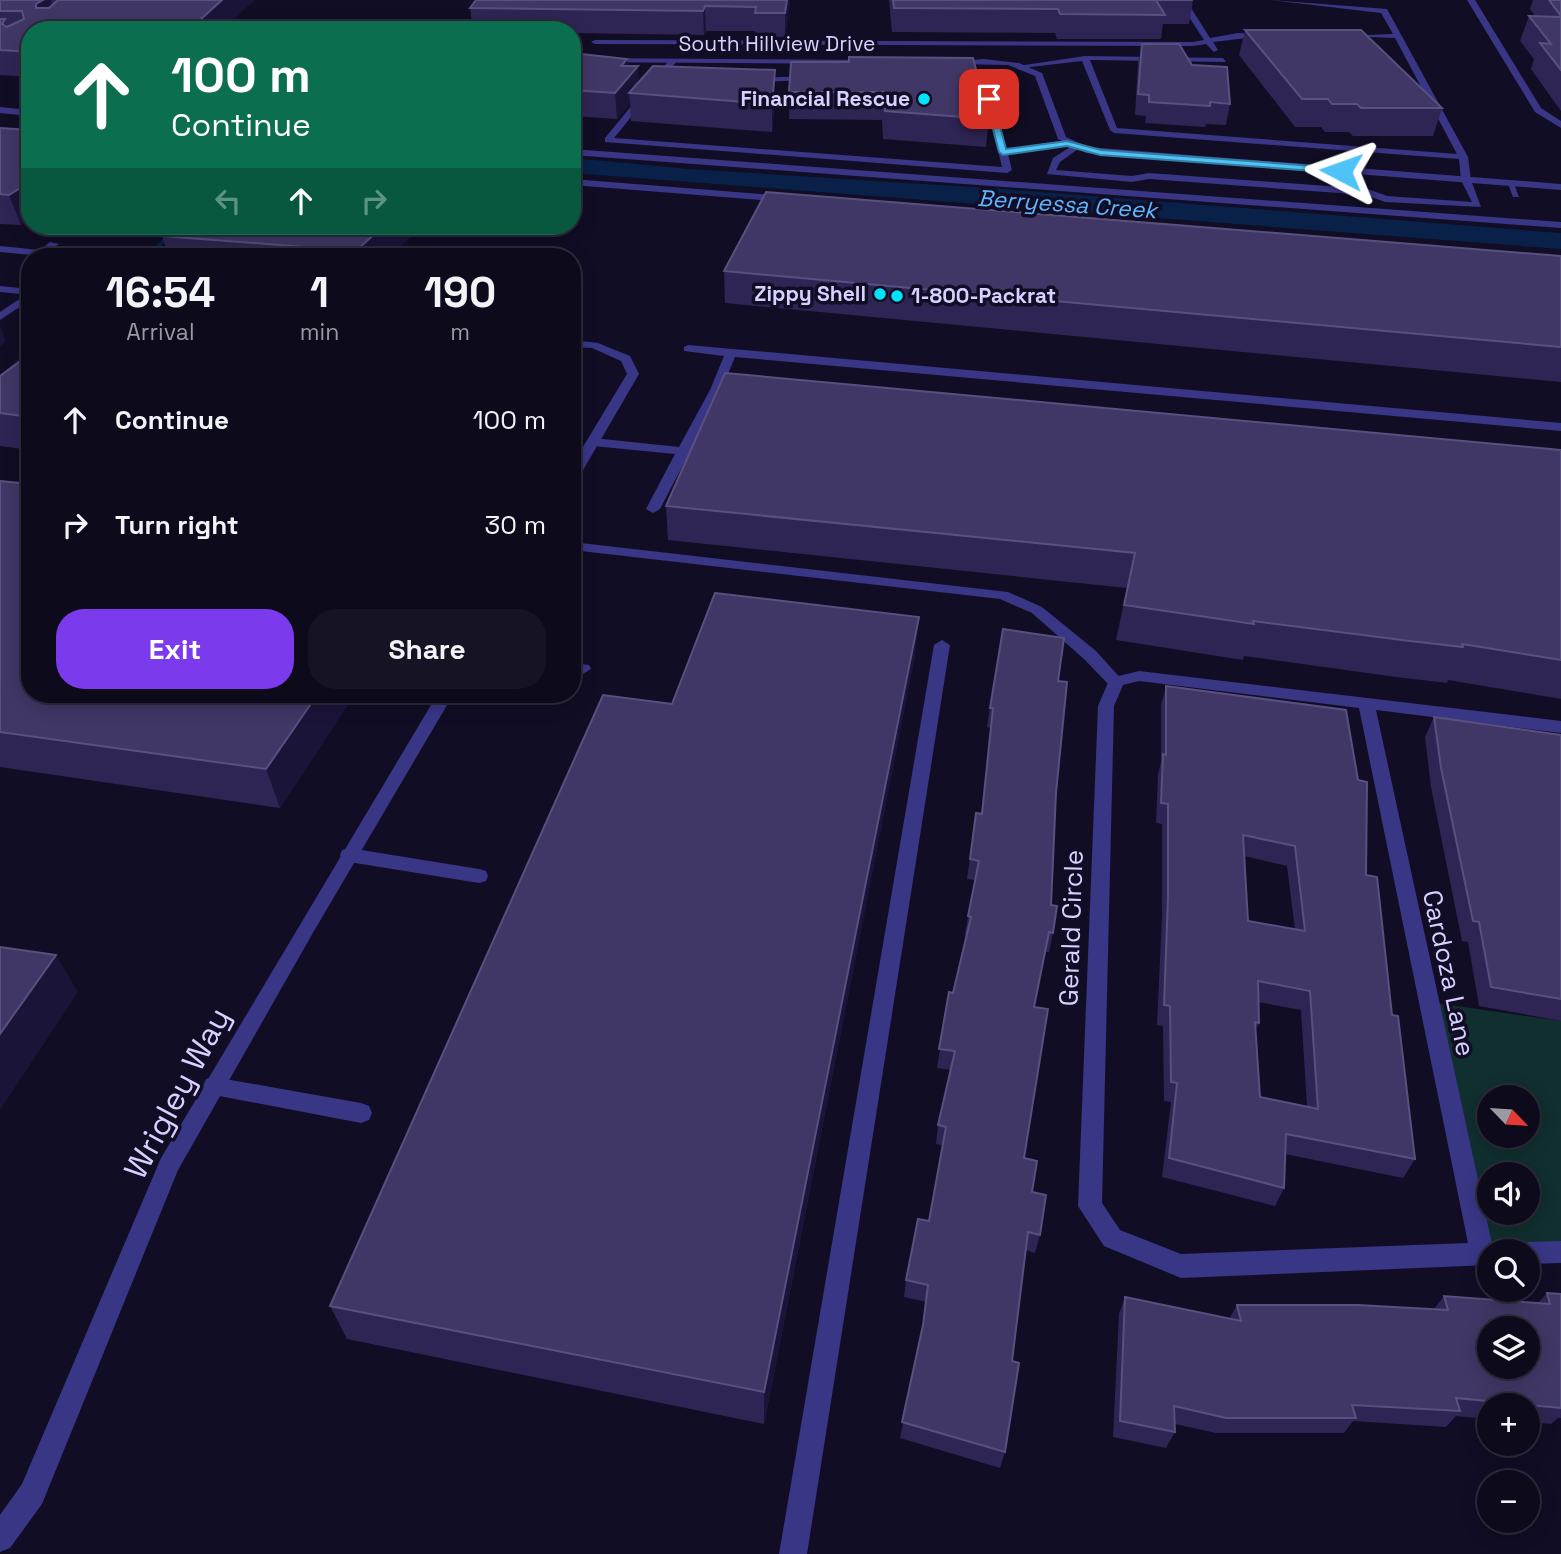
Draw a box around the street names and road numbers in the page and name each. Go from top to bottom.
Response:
street label: South Hillview Drive [678,30,876,57]
street label: Gerald Circle [1051,849,1091,1007]
street label: Cardoza Lane [1415,887,1483,1059]
street label: Wrigley Way [115,1001,239,1185]

